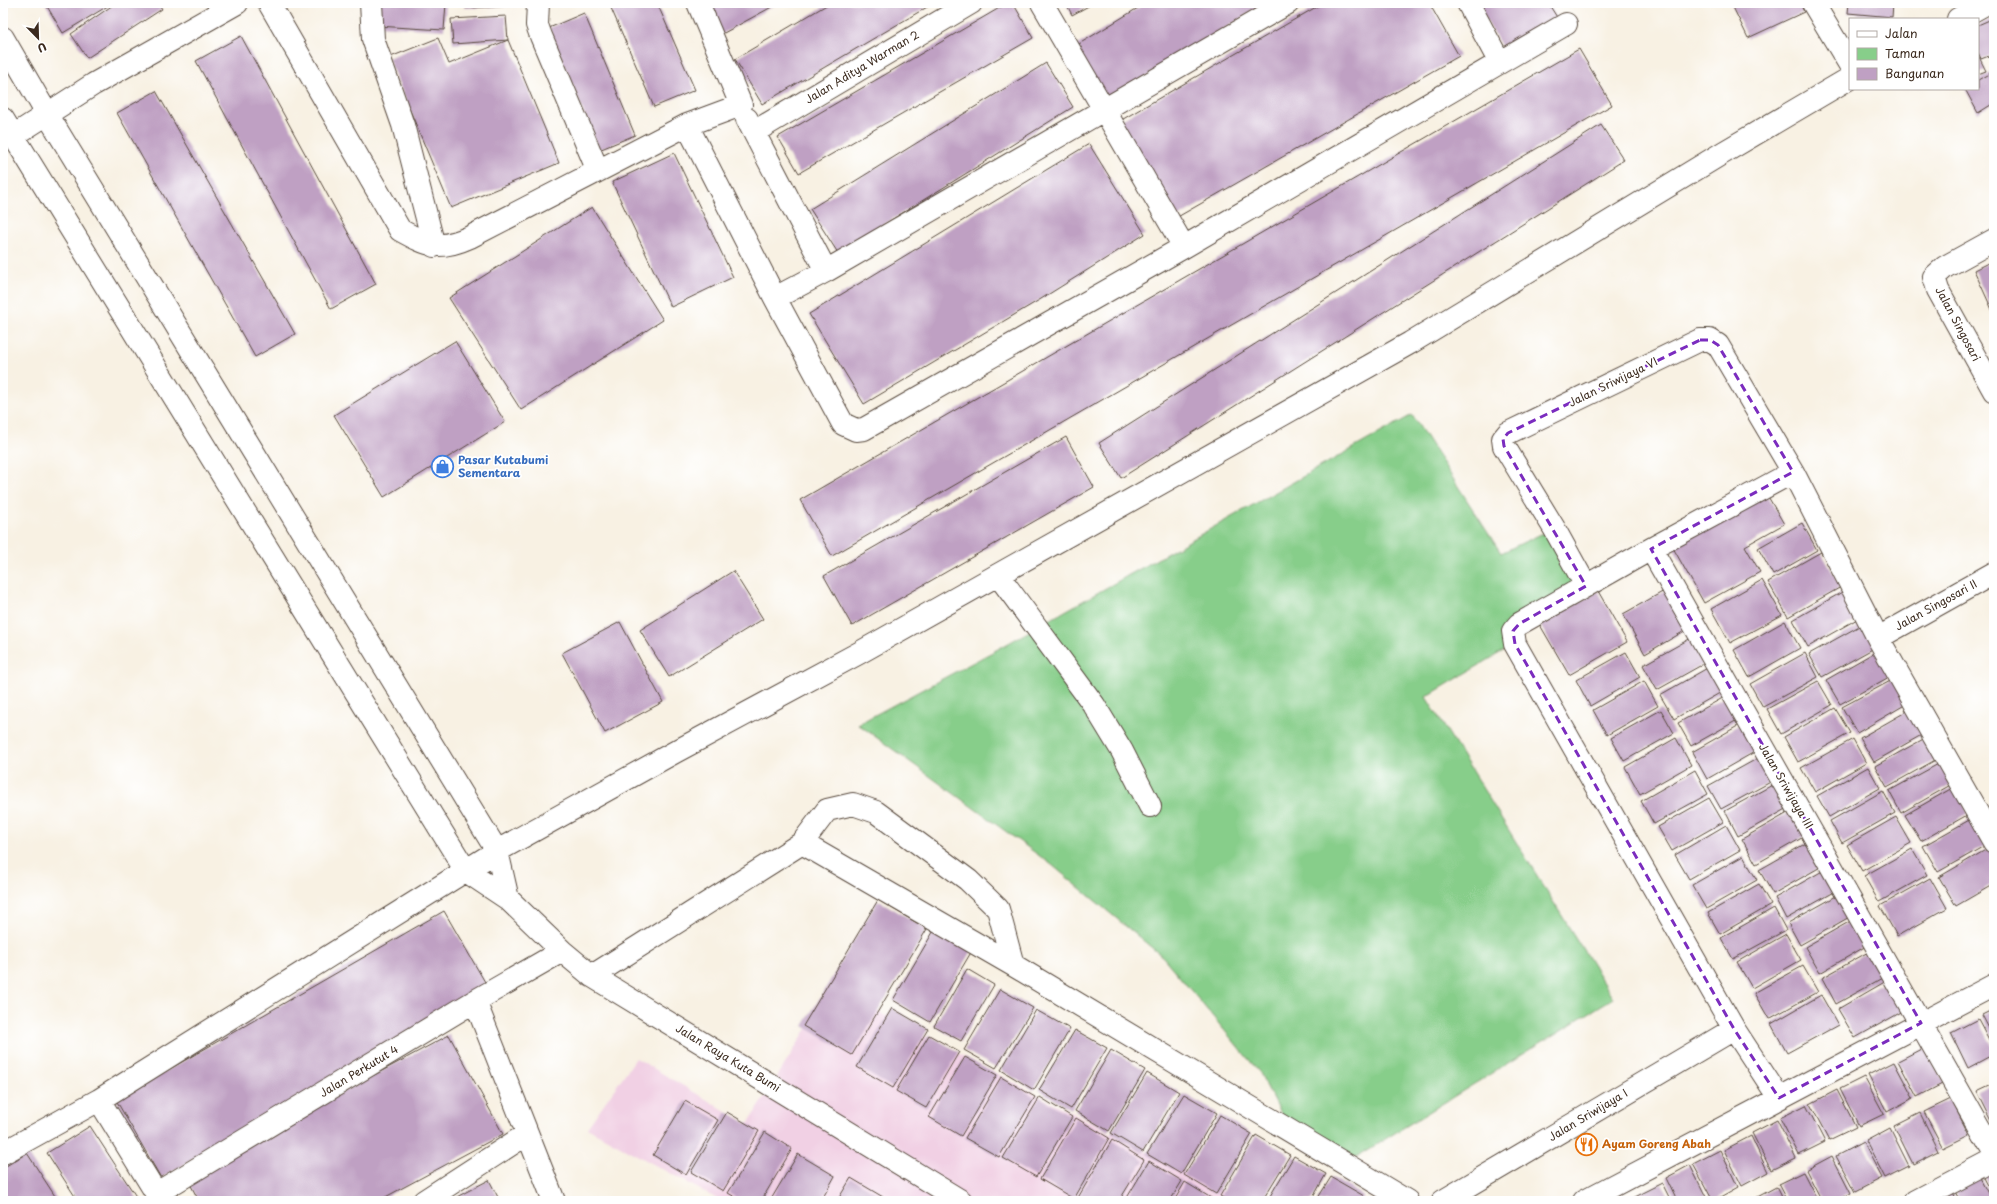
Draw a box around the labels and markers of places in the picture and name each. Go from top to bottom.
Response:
place label: Pasar Kutabumi Sementara [458,451,548,481]
shop icon: Pasar Kutabumi Sementara [430,453,456,479]
restaurant icon: Ayam Goreng Abah [1574,1131,1600,1157]
place label: Ayam Goreng Abah [1602,1135,1711,1152]

